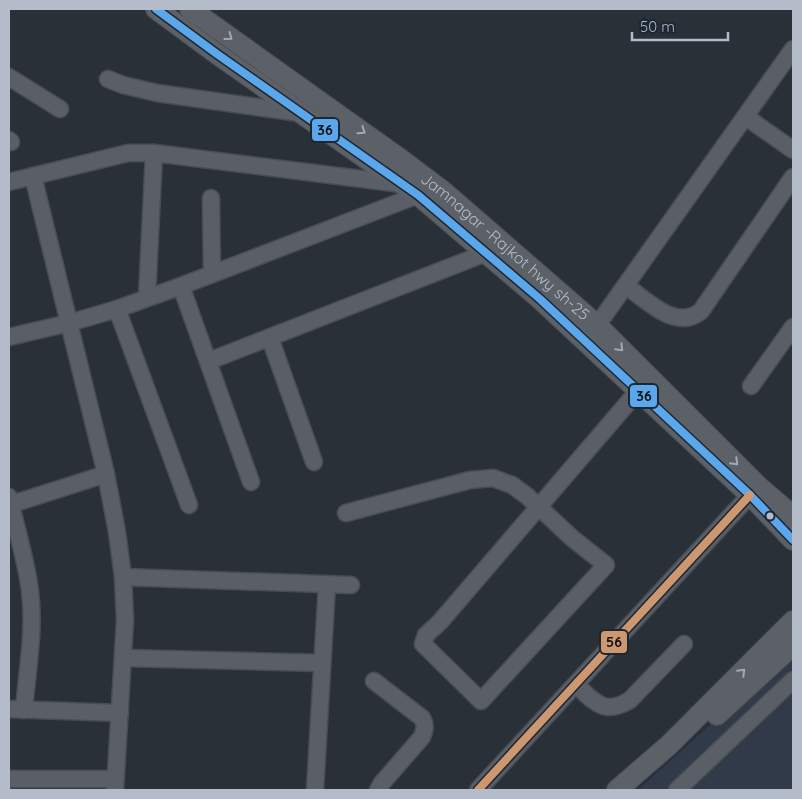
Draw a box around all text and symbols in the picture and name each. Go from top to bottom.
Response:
scale bar [632,10,728,42]
text: 50 m [640,17,675,36]
one-way arrow [223,31,233,40]
line badge: 36 [311,118,339,142]
text: 36 [317,121,333,139]
one-way arrow [356,125,366,134]
street label: Jamnagar -Rajkot hwy sh-25 [417,168,594,324]
one-way arrow [614,342,623,351]
line badge: 36 [629,384,658,408]
text: 36 [636,387,652,405]
one-way arrow [730,456,739,465]
unlabelled marker [765,511,775,521]
line badge: 56 [600,630,628,654]
text: 56 [606,633,622,651]
one-way arrow [736,669,745,678]

